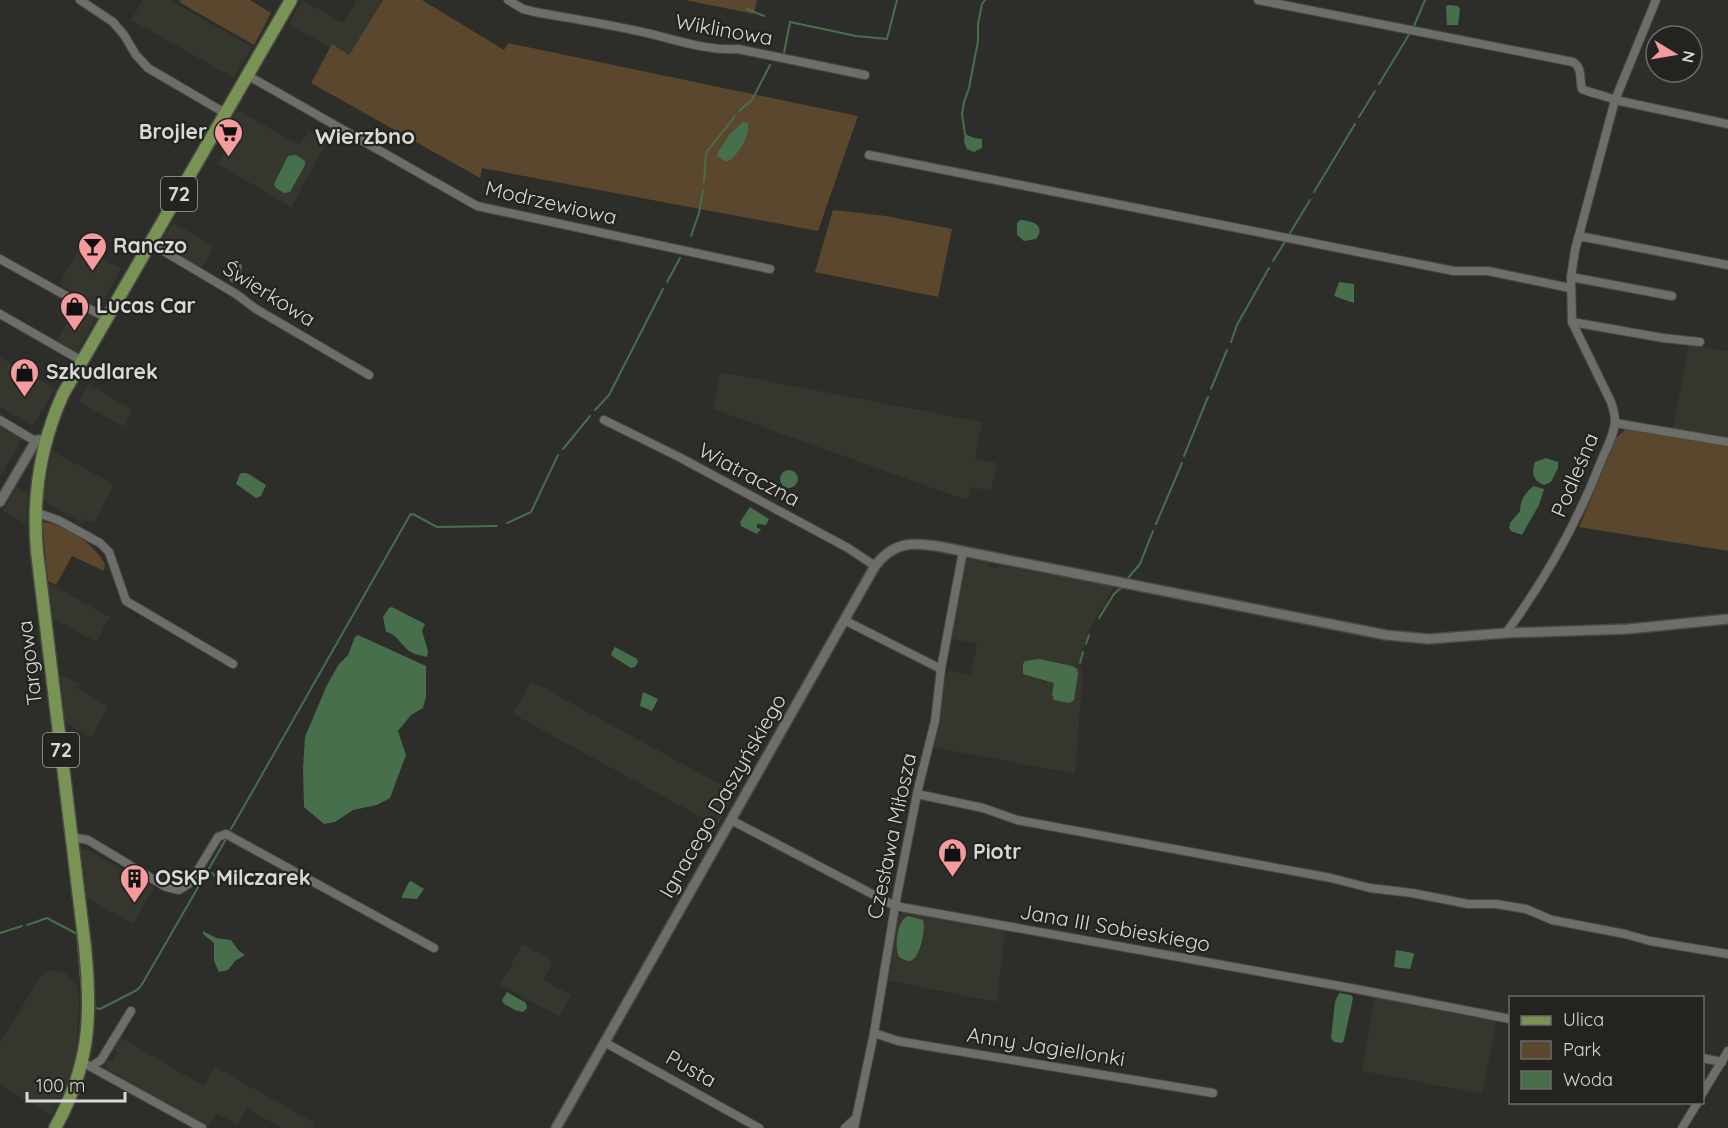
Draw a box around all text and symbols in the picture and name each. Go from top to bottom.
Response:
street label: Wiklinowa [673,8,775,50]
north arrow [1644,24,1704,84]
text: N [1678,49,1700,65]
supermarket icon: Brojler [212,116,244,158]
place label: Brojler [139,118,207,144]
district label: Wierzbno [315,122,415,150]
street label: Modrzewiowa [483,174,620,230]
road number: 72 [161,177,197,211]
bar icon: Ranczo [76,230,108,272]
place label: Ranczo [113,232,187,258]
street label: Świerkowa [218,255,321,332]
shop icon: Lucas Car [59,290,91,332]
place label: Lucas Car [96,292,196,318]
shop icon: Szkudlarek [9,356,41,398]
place label: Szkudlarek [46,358,158,384]
street label: Podleśna [1545,429,1603,521]
street label: Wiatraczna [694,437,805,512]
street label: Targowa [11,619,47,707]
street label: Ignacego Daszyńskiego [653,689,791,902]
road number: 72 [43,733,79,767]
street label: Czesława Miłosza [861,750,921,921]
shop icon: Piotr [936,836,968,878]
place label: Piotr [973,838,1021,864]
building icon: OSKP Milczarek [118,862,150,904]
place label: OSKP Milczarek [155,864,311,890]
street label: Jana III Sobieskiego [1018,897,1213,957]
legend [1509,996,1704,1104]
text: Ulica [1563,1008,1604,1031]
street label: Anny Jagiellonki [965,1021,1127,1071]
text: Park [1563,1038,1601,1061]
street label: Pusta [662,1044,721,1093]
scale bar [27,1065,124,1103]
text: Woda [1563,1068,1613,1091]
text: 100 m [36,1074,85,1097]

